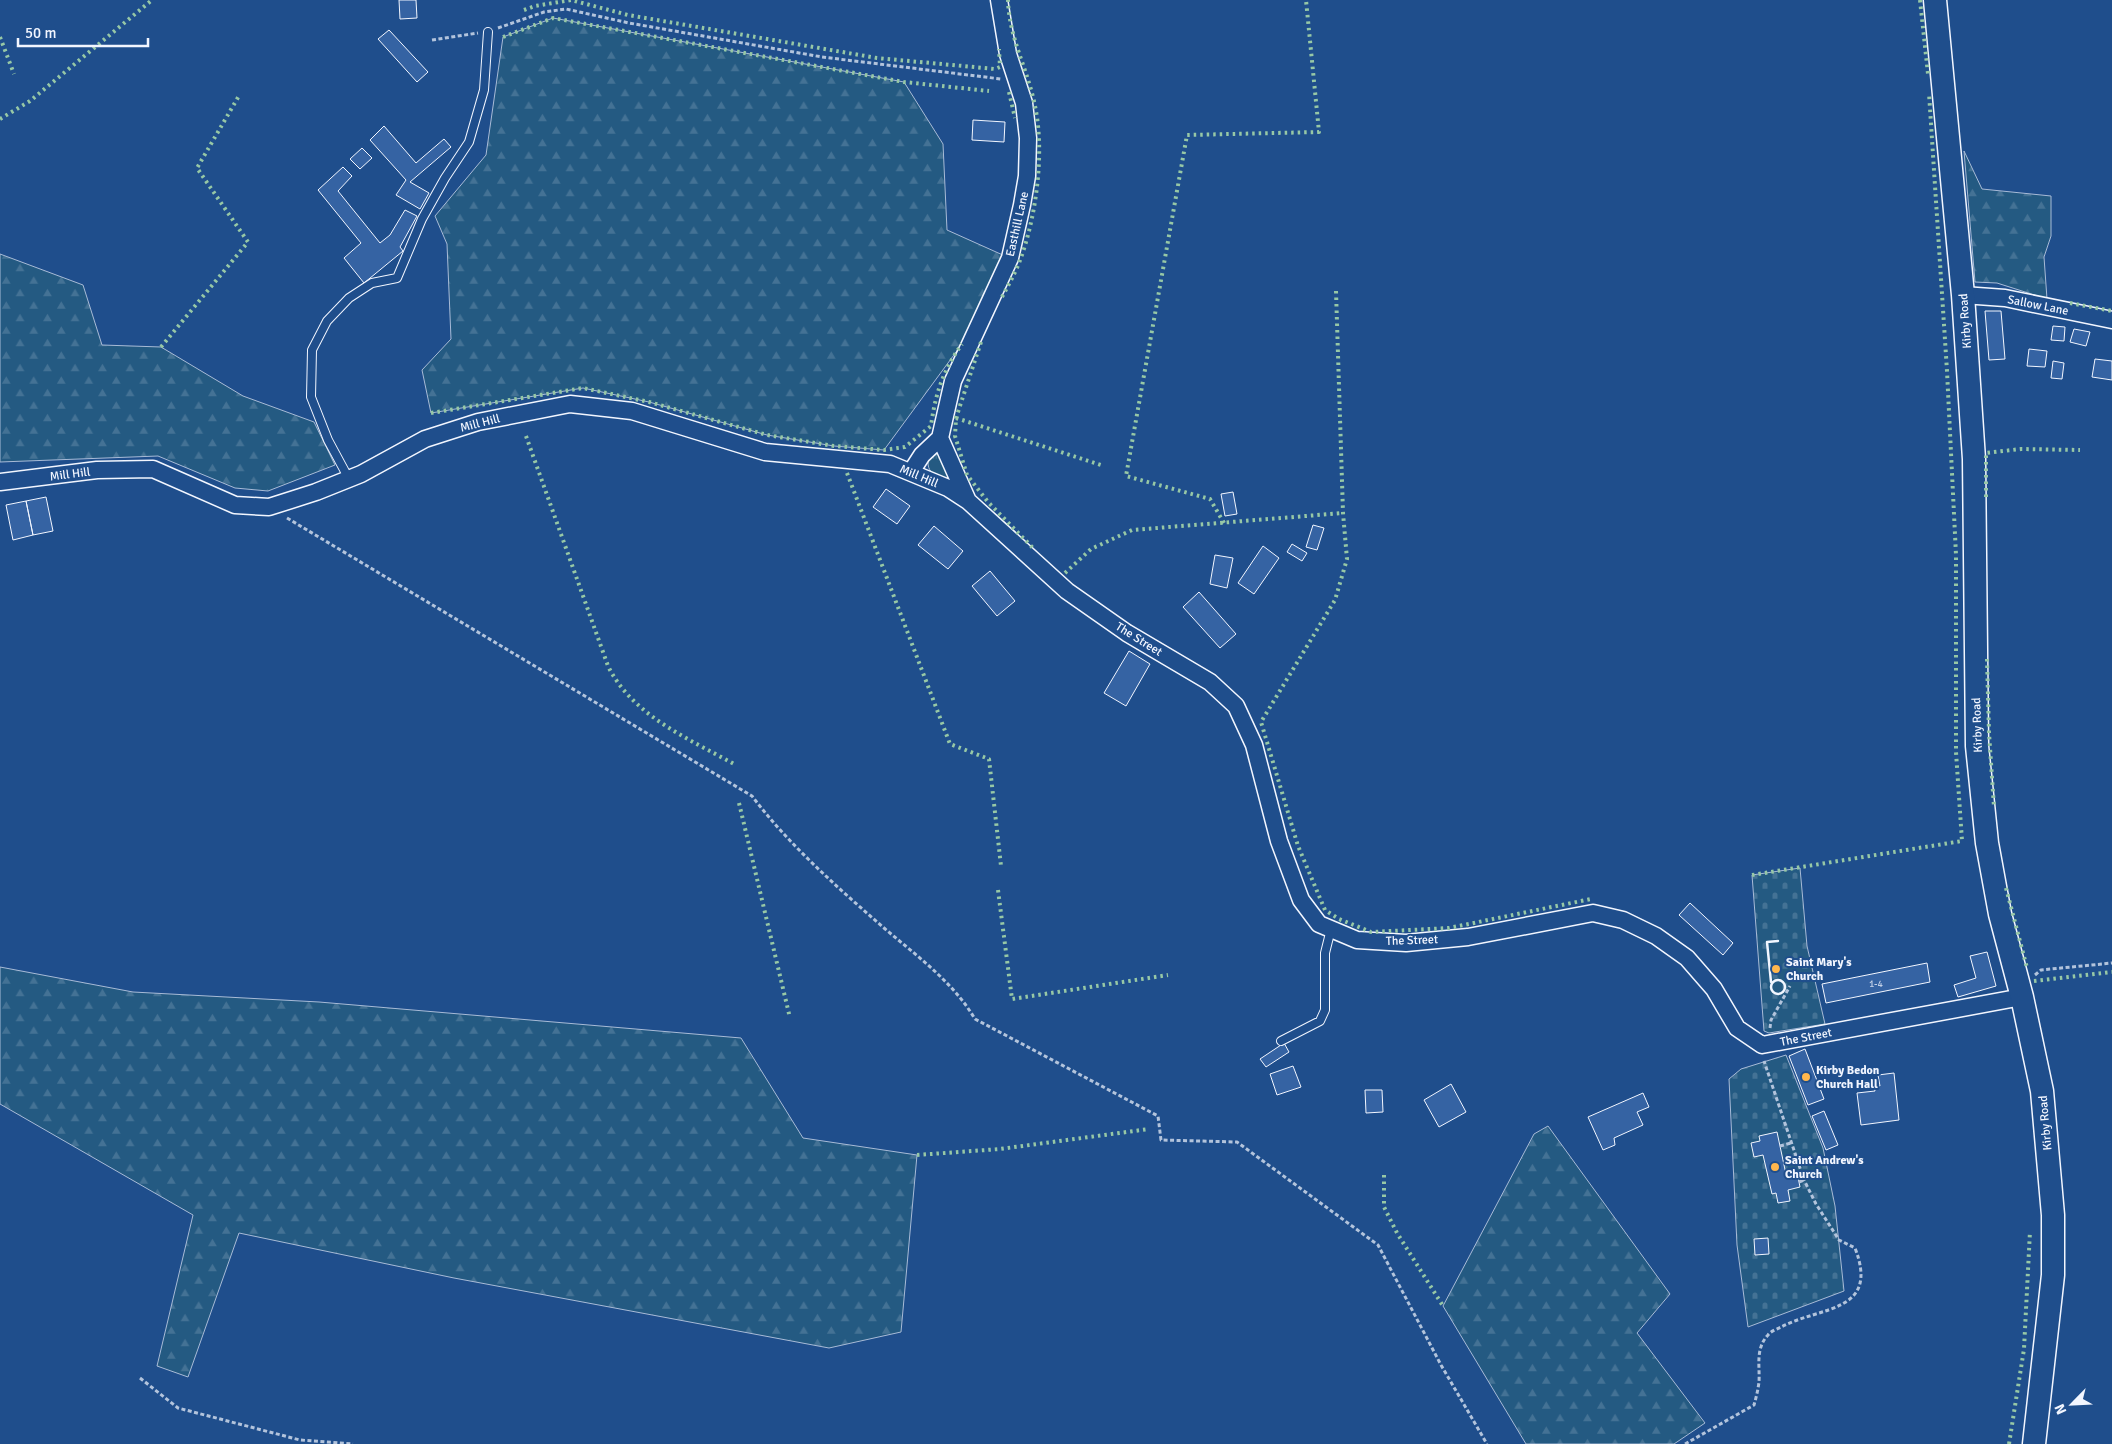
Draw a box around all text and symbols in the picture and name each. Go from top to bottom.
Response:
scale bar [18,15,148,47]
text: 50 m [25,24,56,42]
street label: Easthill Lane [1003,190,1032,258]
street label: Sallow Lane [2006,292,2070,319]
street label: Kirby Road [1956,293,1975,349]
street label: Mill Hill [459,411,502,436]
street label: Mill Hill [897,462,941,492]
street label: Mill Hill [49,465,92,484]
street label: The Street [1113,619,1165,660]
street label: Kirby Road [1969,697,1986,753]
street label: The Street [1386,932,1438,949]
place label: Saint Mary's Church [1786,955,1852,984]
marker: Saint Mary's Church [1770,963,1782,975]
house number: 1-4 [1869,978,1884,990]
street label: The Street [1779,1025,1833,1050]
place label: Kirby Bedon Church Hall [1816,1063,1880,1092]
marker: Kirby Bedon Church Hall [1800,1071,1812,1083]
street label: Kirby Road [2036,1095,2055,1151]
place label: Saint Andrew's Church [1785,1153,1864,1182]
marker: Saint Andrew's Church [1769,1161,1781,1173]
north arrow [2047,1379,2097,1429]
text: N [2051,1401,2070,1417]

